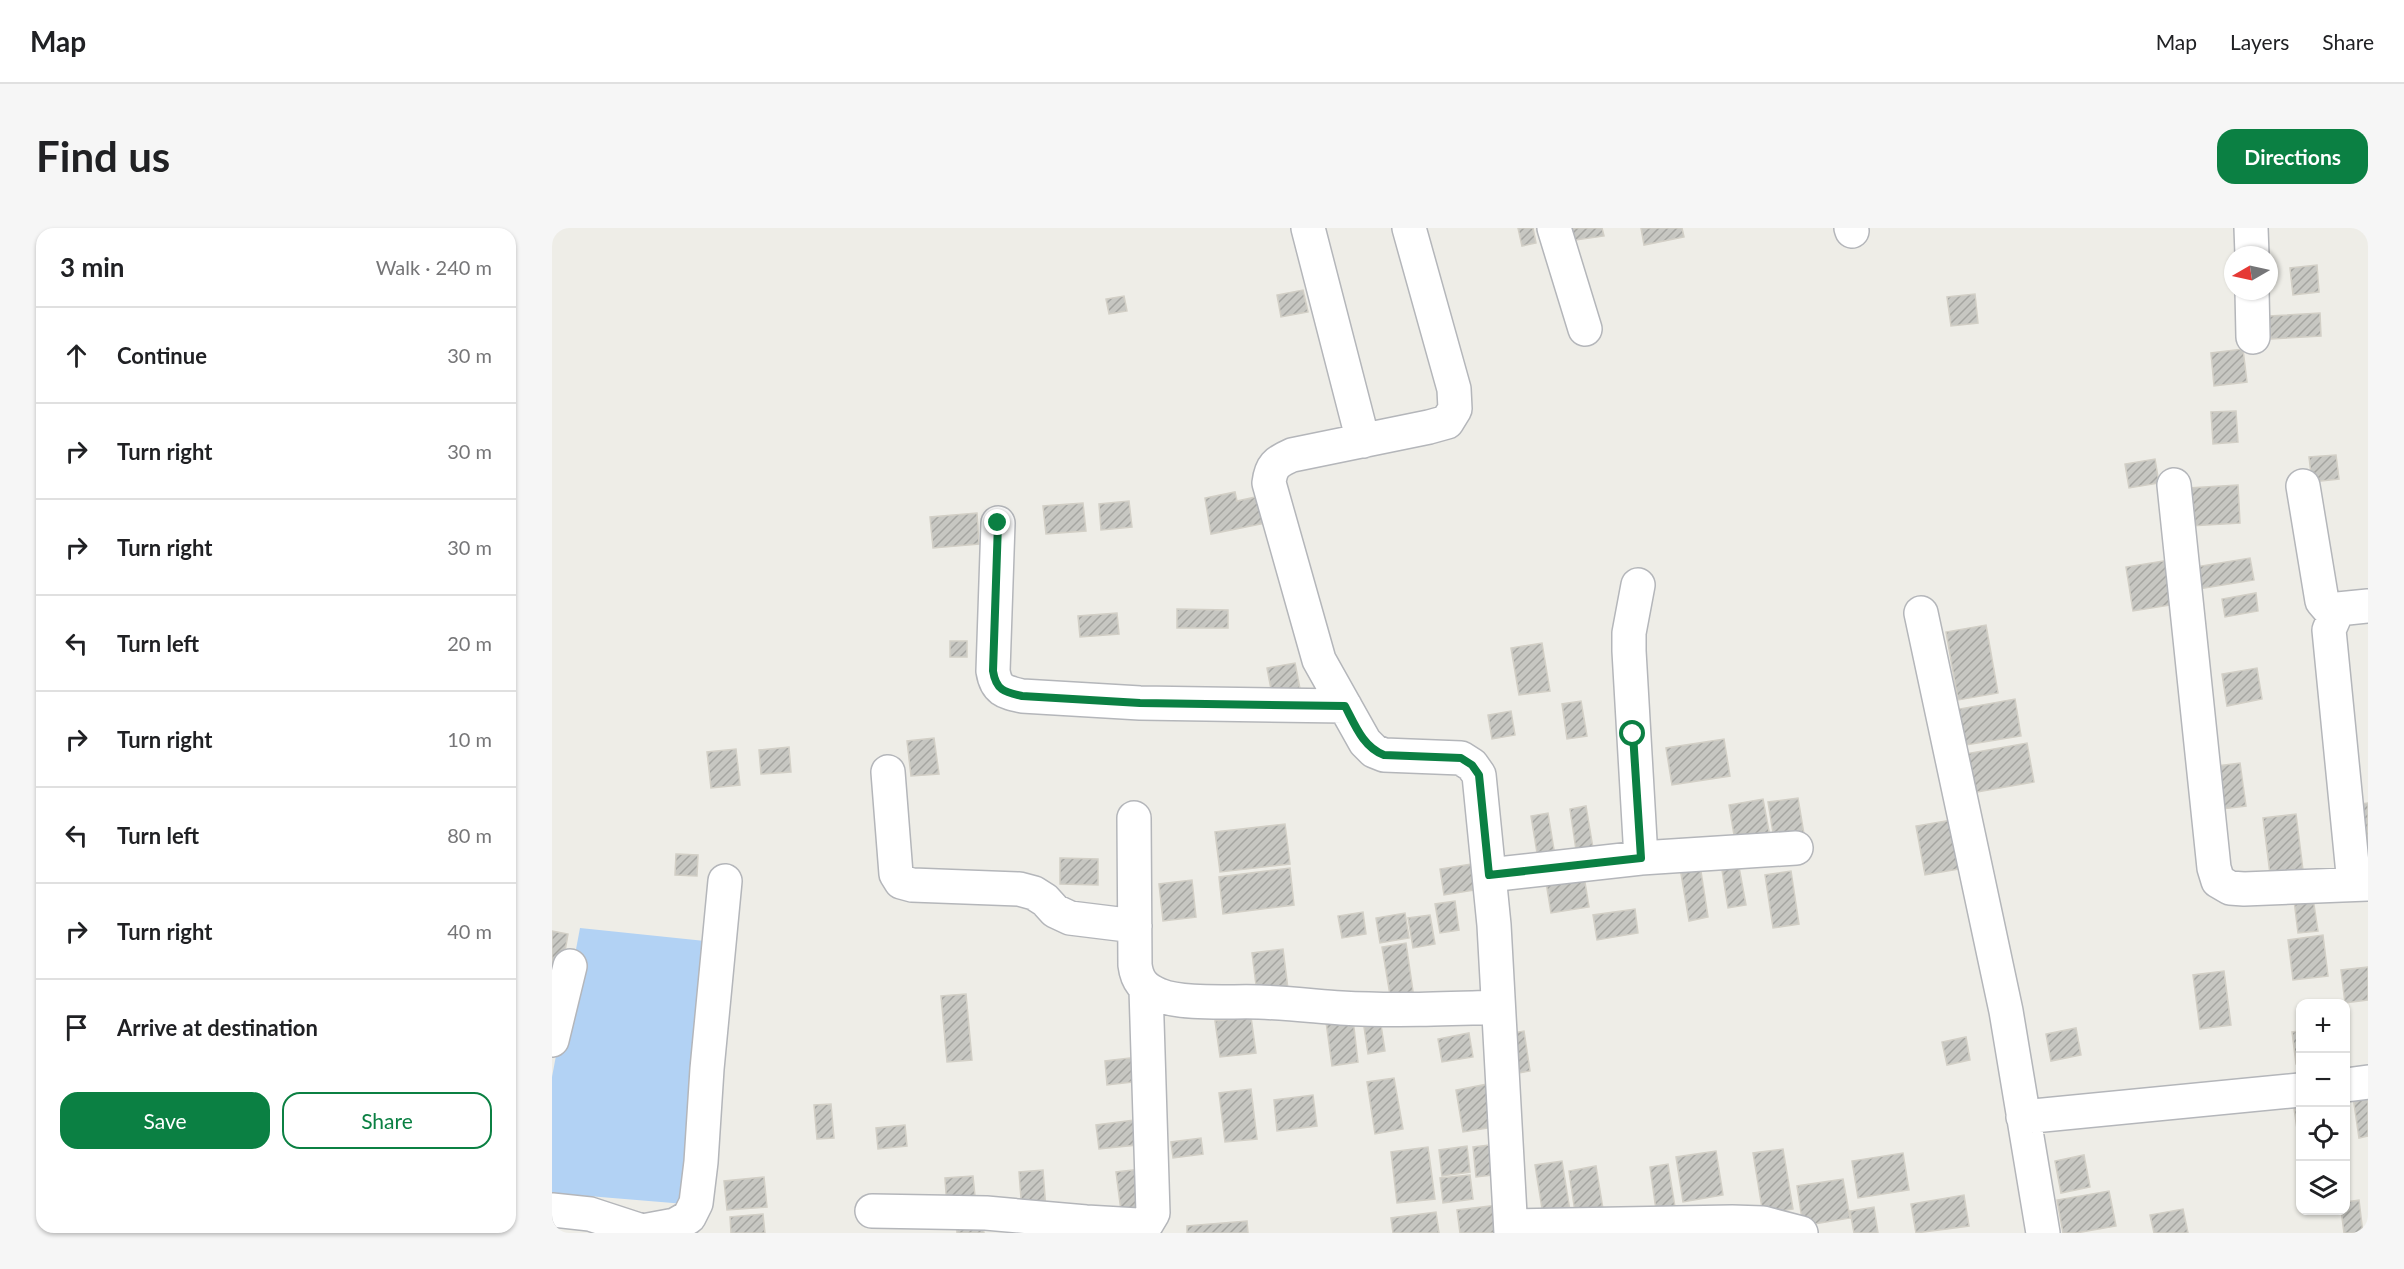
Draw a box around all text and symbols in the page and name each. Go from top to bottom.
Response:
text: Map [30,24,86,58]
text: Map [2156,29,2197,54]
text: Layers [2230,29,2289,54]
text: Share [2322,29,2374,54]
button: Directions [2217,129,2368,184]
text: Find us [36,131,170,181]
north arrow [2224,246,2278,300]
text: 3 min [60,251,124,283]
text: Walk · 240 m [376,255,492,279]
icon: ahead [60,339,93,372]
text: Continue [117,342,207,369]
text: 30 m [447,343,492,367]
icon: right [60,435,93,468]
text: Turn right [117,438,212,465]
text: 30 m [447,439,492,463]
route end [984,509,1010,535]
icon: right [60,531,93,564]
text: Turn right [117,534,212,561]
text: 30 m [447,535,492,559]
icon: left [60,627,93,660]
text: Turn left [117,630,199,657]
text: 20 m [447,631,492,655]
route start [1619,720,1645,746]
icon: right [60,723,93,756]
text: Turn right [117,726,212,753]
text: 10 m [447,727,492,751]
icon: left [60,819,93,852]
text: Turn left [117,822,199,849]
text: 80 m [447,823,492,847]
icon: right [60,915,93,948]
text: Turn right [117,918,212,945]
text: 40 m [447,919,492,943]
map controls [2296,999,2350,1215]
button: + [2296,999,2350,1053]
icon: arrive [60,1011,93,1044]
text: Arrive at destination [117,1014,318,1041]
button: − [2296,1053,2350,1107]
button: Save [60,1092,270,1149]
button: Share [282,1092,492,1149]
button: locate [2296,1107,2350,1161]
button: layers [2296,1161,2350,1215]

